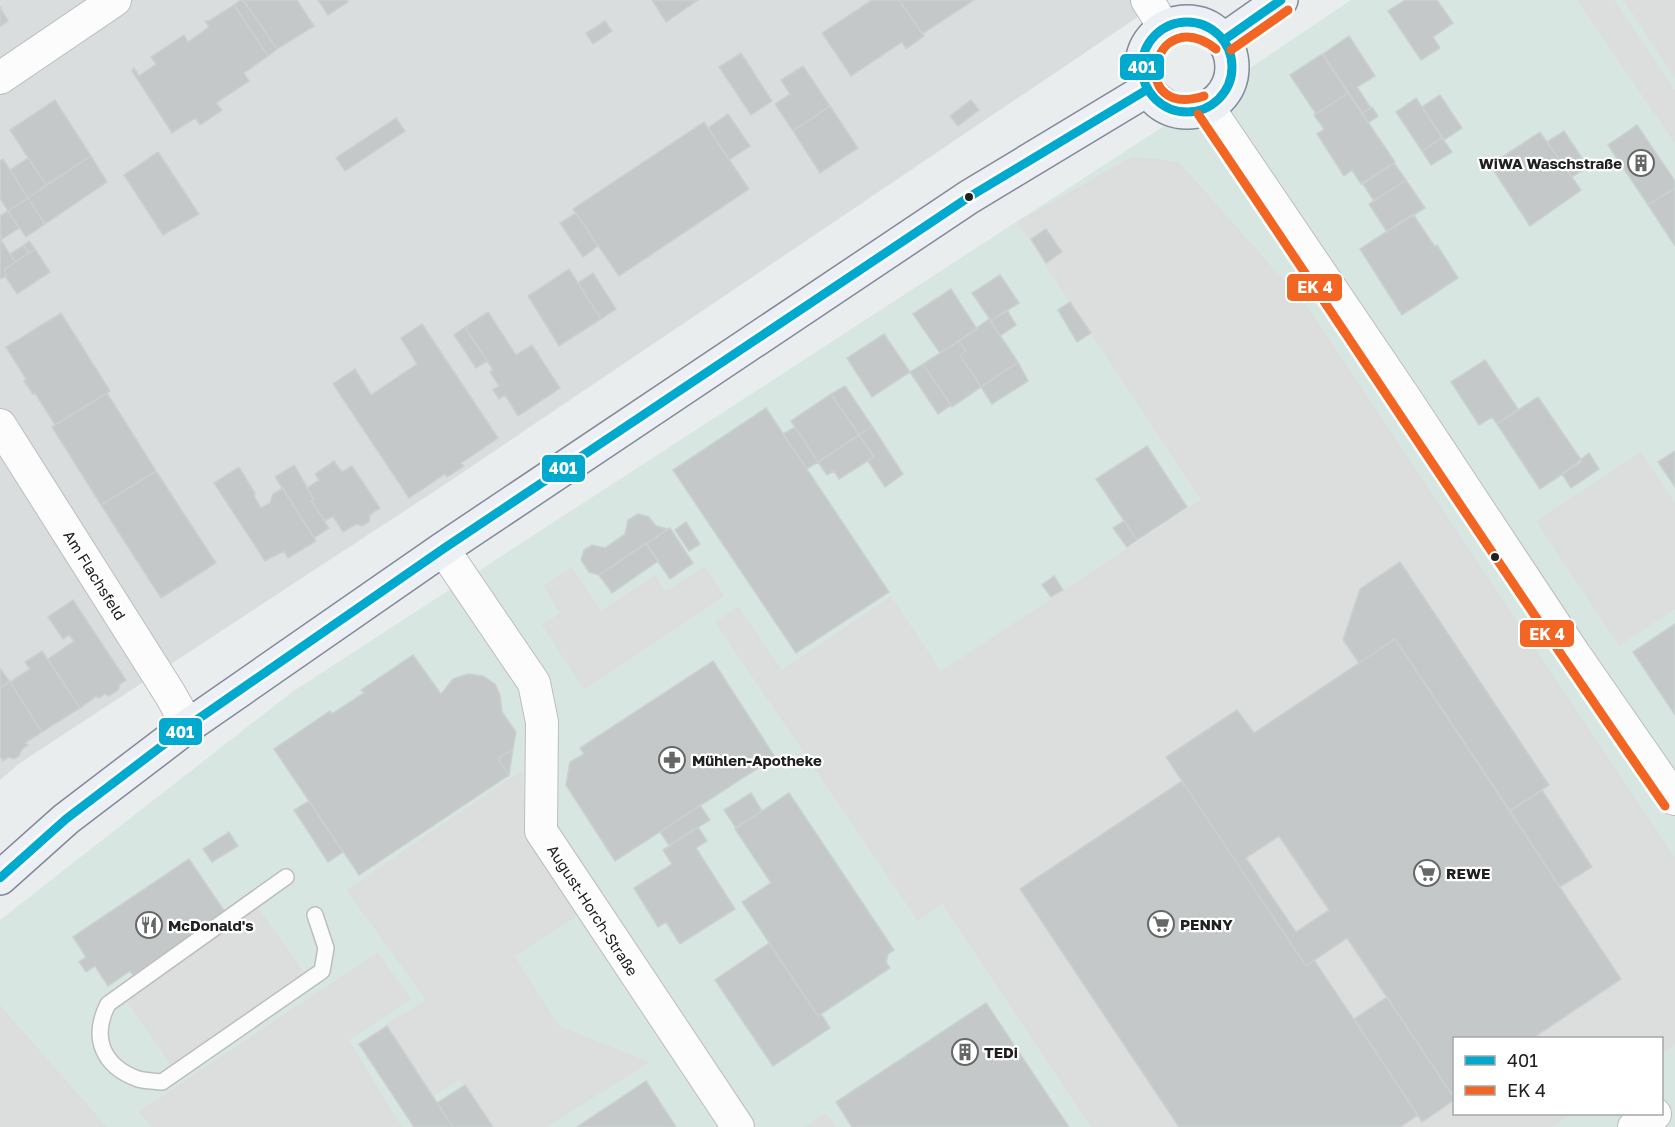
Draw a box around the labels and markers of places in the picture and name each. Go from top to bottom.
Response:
building icon: WiWA Waschstraße [1626,148,1656,178]
place label: WiWA Waschstraße [1479,154,1622,172]
unlabelled marker [963,191,975,203]
unlabelled marker [1489,551,1501,563]
pharmacy icon: Mühlen-Apotheke [657,745,687,775]
place label: Mühlen-Apotheke [692,751,822,769]
supermarket icon: REWE [1412,858,1442,888]
place label: REWE [1446,864,1490,882]
supermarket icon: PENNY [1146,909,1176,939]
restaurant icon: McDonald's [134,910,164,940]
place label: PENNY [1180,915,1233,933]
place label: McDonald's [168,916,254,934]
building icon: TEDi [950,1037,980,1067]
place label: TEDi [984,1043,1018,1061]

